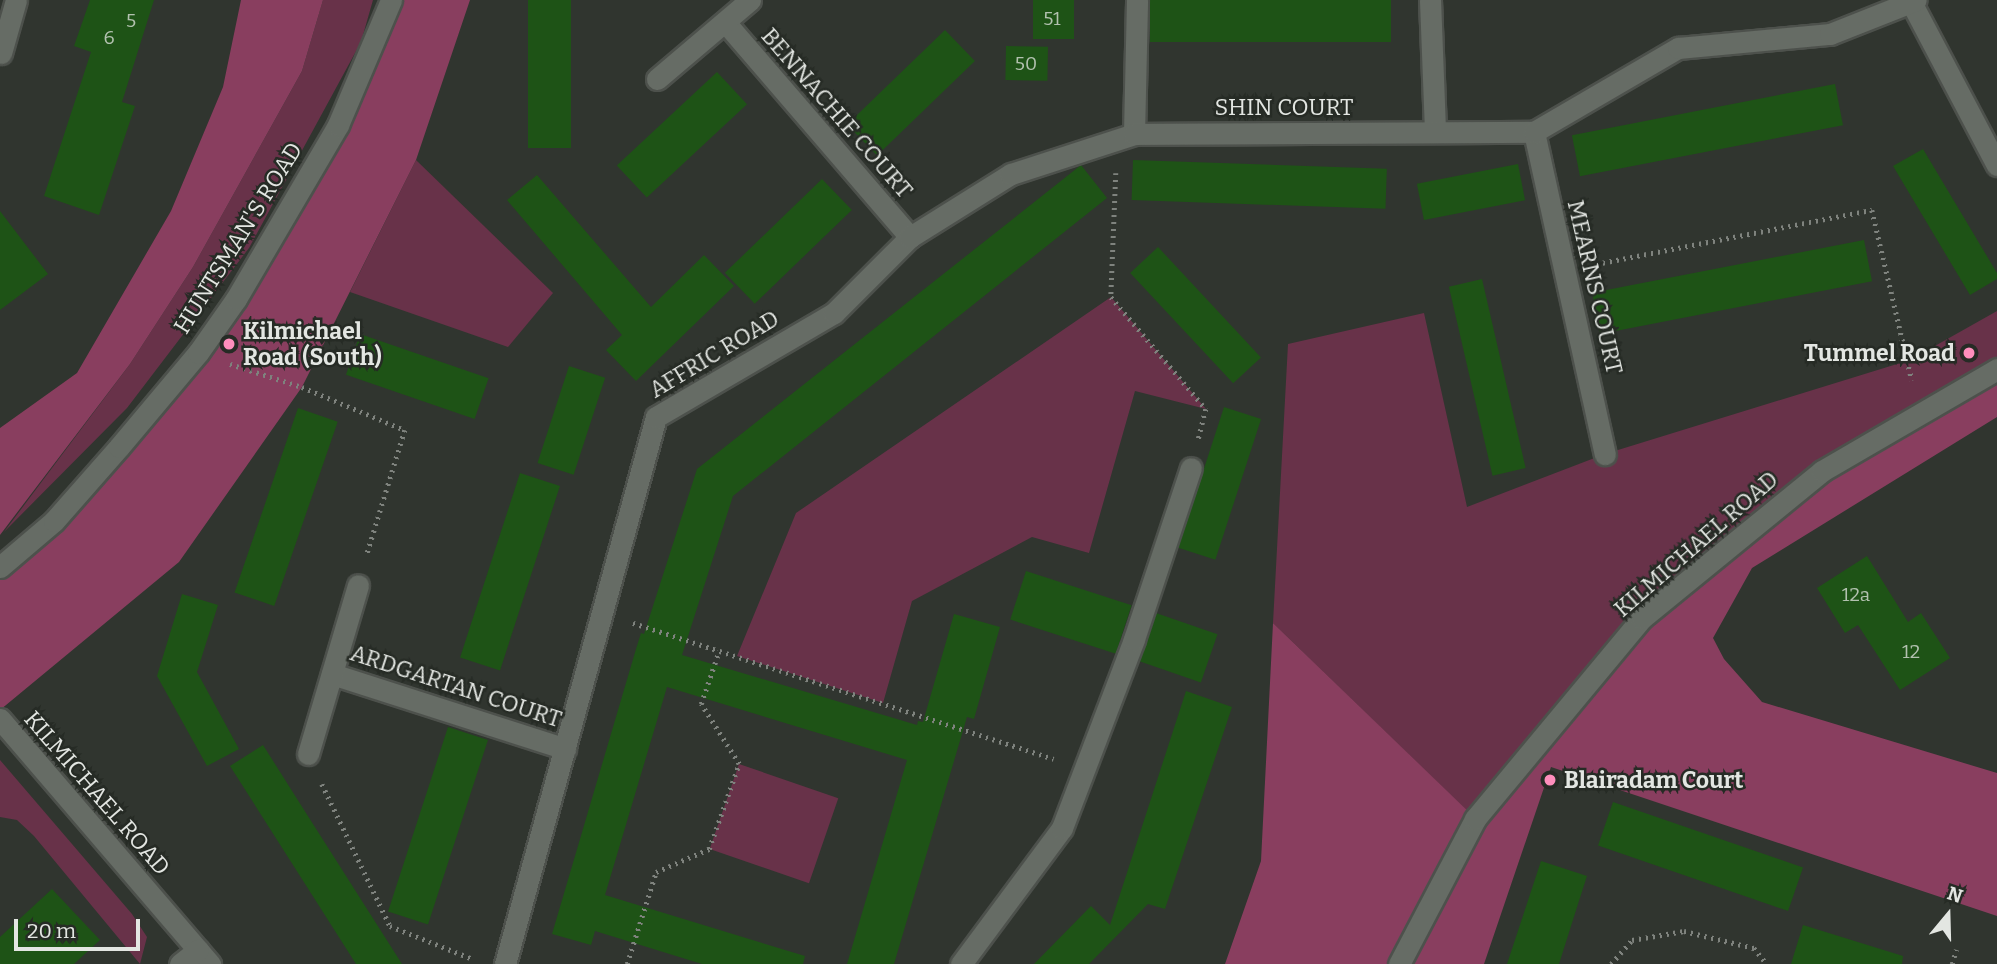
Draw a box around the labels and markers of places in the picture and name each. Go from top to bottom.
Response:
place label: Kilmichael Road (South) [243,317,382,371]
marker: Kilmichael Road (South) [221,336,237,352]
place label: Tummel Road [1804,339,1955,367]
marker: Tummel Road [1961,345,1977,361]
place label: Blairadam Court [1564,766,1743,794]
marker: Blairadam Court [1542,772,1558,788]

